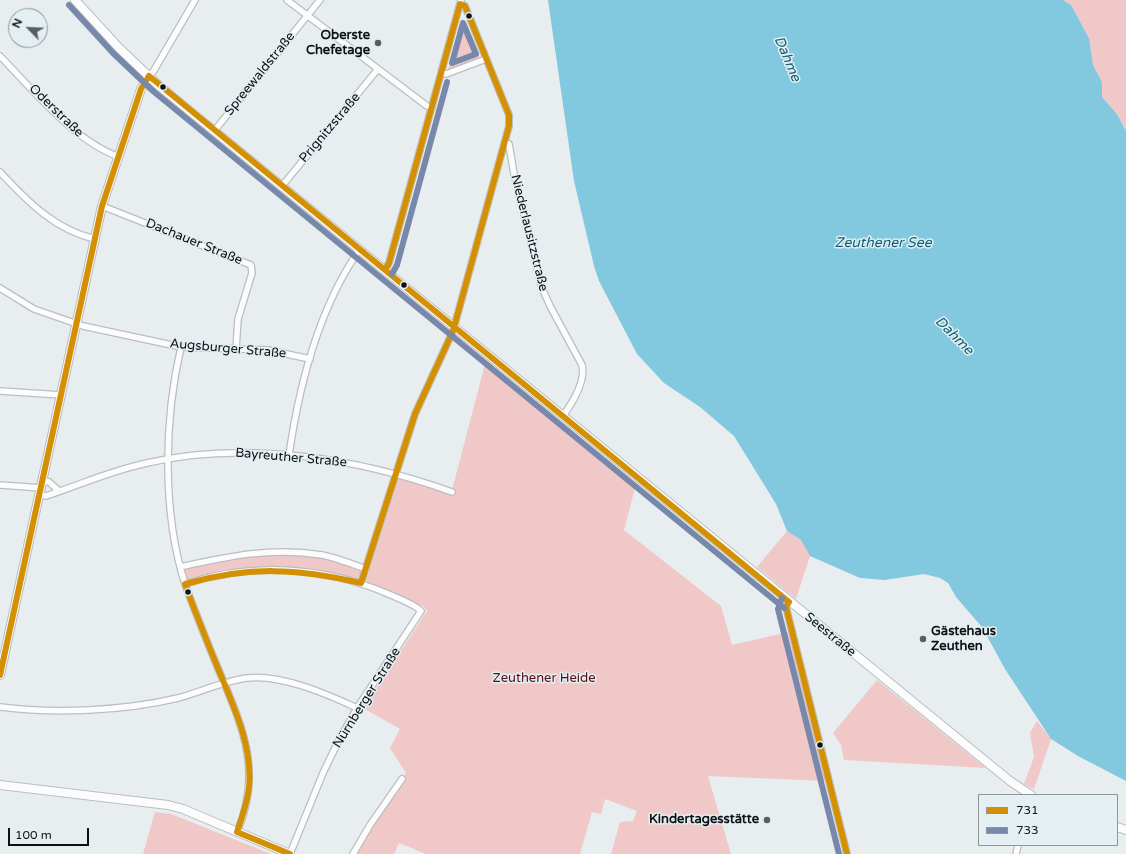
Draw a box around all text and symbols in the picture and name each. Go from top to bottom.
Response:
north arrow [8,8,48,48]
unlabelled marker [464,11,474,21]
text: N [10,17,25,30]
place label: Oberste Chefetage [306,28,370,59]
street label: Spreewaldstraße [221,29,299,119]
water label: Dahme [770,34,804,84]
marker: Oberste Chefetage [373,38,383,48]
street label: Oderstraße [26,81,86,141]
unlabelled marker [158,82,168,92]
street label: Prignitzstraße [296,90,364,166]
street label: Niederlausitzstraße [507,173,551,293]
street label: Dachauer Straße [143,215,245,269]
water label: Zeuthener See [834,235,932,251]
unlabelled marker [399,280,409,290]
water label: Dahme [931,313,977,359]
street label: Augsburger Straße [169,336,287,362]
street label: Bayreuther Straße [234,445,348,471]
unlabelled marker [183,587,193,597]
street label: Seestraße [801,610,859,660]
place label: Gästehaus Zeuthen [931,624,996,655]
marker: Gästehaus Zeuthen [918,634,928,644]
street label: Nürnberger Straße [330,645,404,751]
park label: Zeuthener Heide [492,671,596,687]
unlabelled marker [815,740,825,750]
legend [978,794,1118,846]
text: 731 [1016,803,1039,817]
place label: Kindertagesstätte [649,812,759,828]
marker: Kindertagesstätte [762,815,772,825]
scale bar [10,820,91,846]
text: 733 [1016,823,1039,837]
text: 100 m [15,828,52,842]

